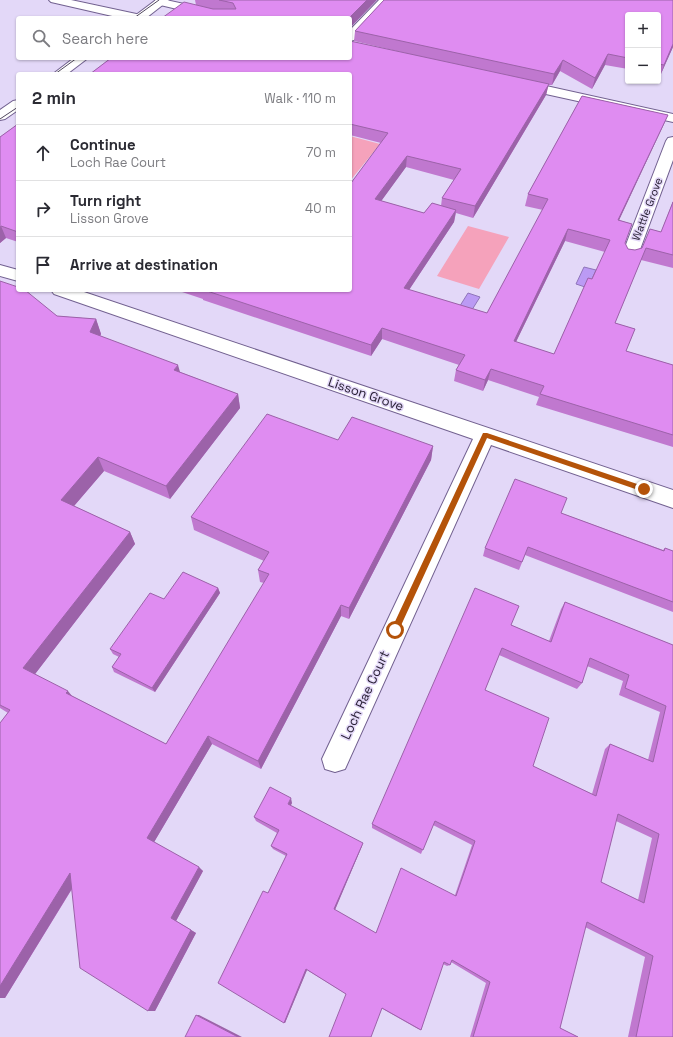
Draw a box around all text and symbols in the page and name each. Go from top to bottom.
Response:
map controls [625,12,661,84]
button: + [625,12,661,48]
search box [16,16,352,60]
icon: search [30,27,52,49]
text: Search here [62,29,148,48]
button: − [625,48,661,84]
text: 2 min [32,87,76,109]
text: Walk · 110 m [264,90,336,107]
text: Continue [70,135,136,154]
icon: ahead [32,142,54,164]
text: 70 m [306,144,336,161]
text: Loch Rae Court [70,154,166,171]
street label: Wattle Grove [629,175,665,243]
text: Turn right [70,191,141,210]
icon: right [32,198,54,220]
text: 40 m [305,200,336,217]
text: Lisson Grove [70,210,149,227]
icon: arrive [32,254,54,276]
text: Arrive at destination [70,255,218,274]
street label: Lisson Grove [326,373,406,415]
route end [635,480,653,498]
route start [386,621,404,639]
street label: Loch Rae Court [337,648,393,742]

